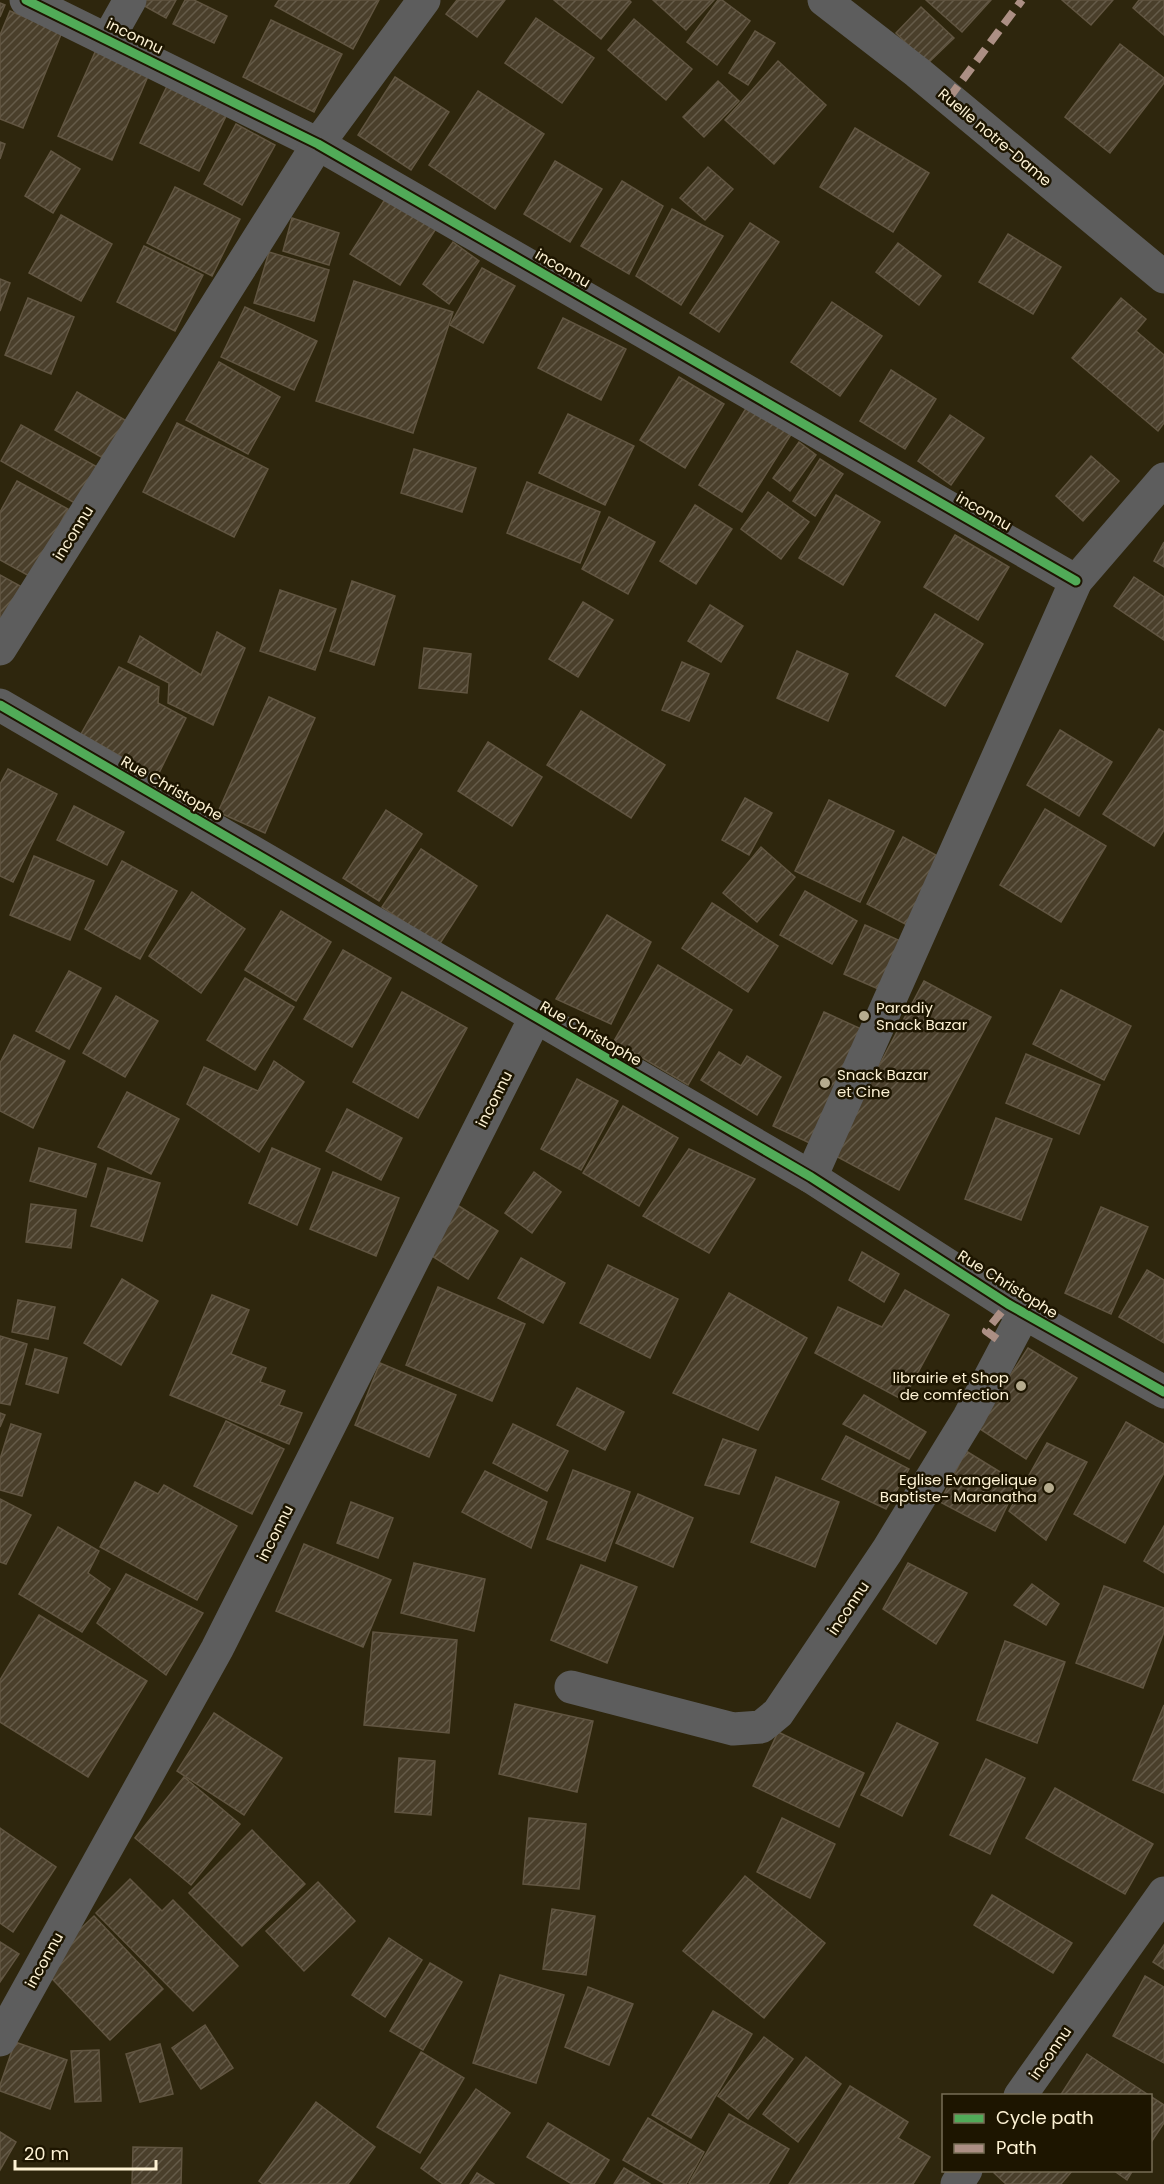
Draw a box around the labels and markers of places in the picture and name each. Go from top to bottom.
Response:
place label: Paradiy Snack Bazar [876,997,968,1035]
marker: Paradiy Snack Bazar [857,1009,871,1023]
place label: Snack Bazar et Cine [837,1064,929,1102]
marker: Snack Bazar et Cine [818,1076,832,1090]
place label: librairie et Shop de comfection [893,1367,1009,1405]
marker: librairie et Shop de comfection [1014,1379,1028,1393]
place label: Eglise Evangelique Baptiste- Maranatha [880,1469,1037,1507]
marker: Eglise Evangelique Baptiste- Maranatha [1042,1481,1056,1495]

